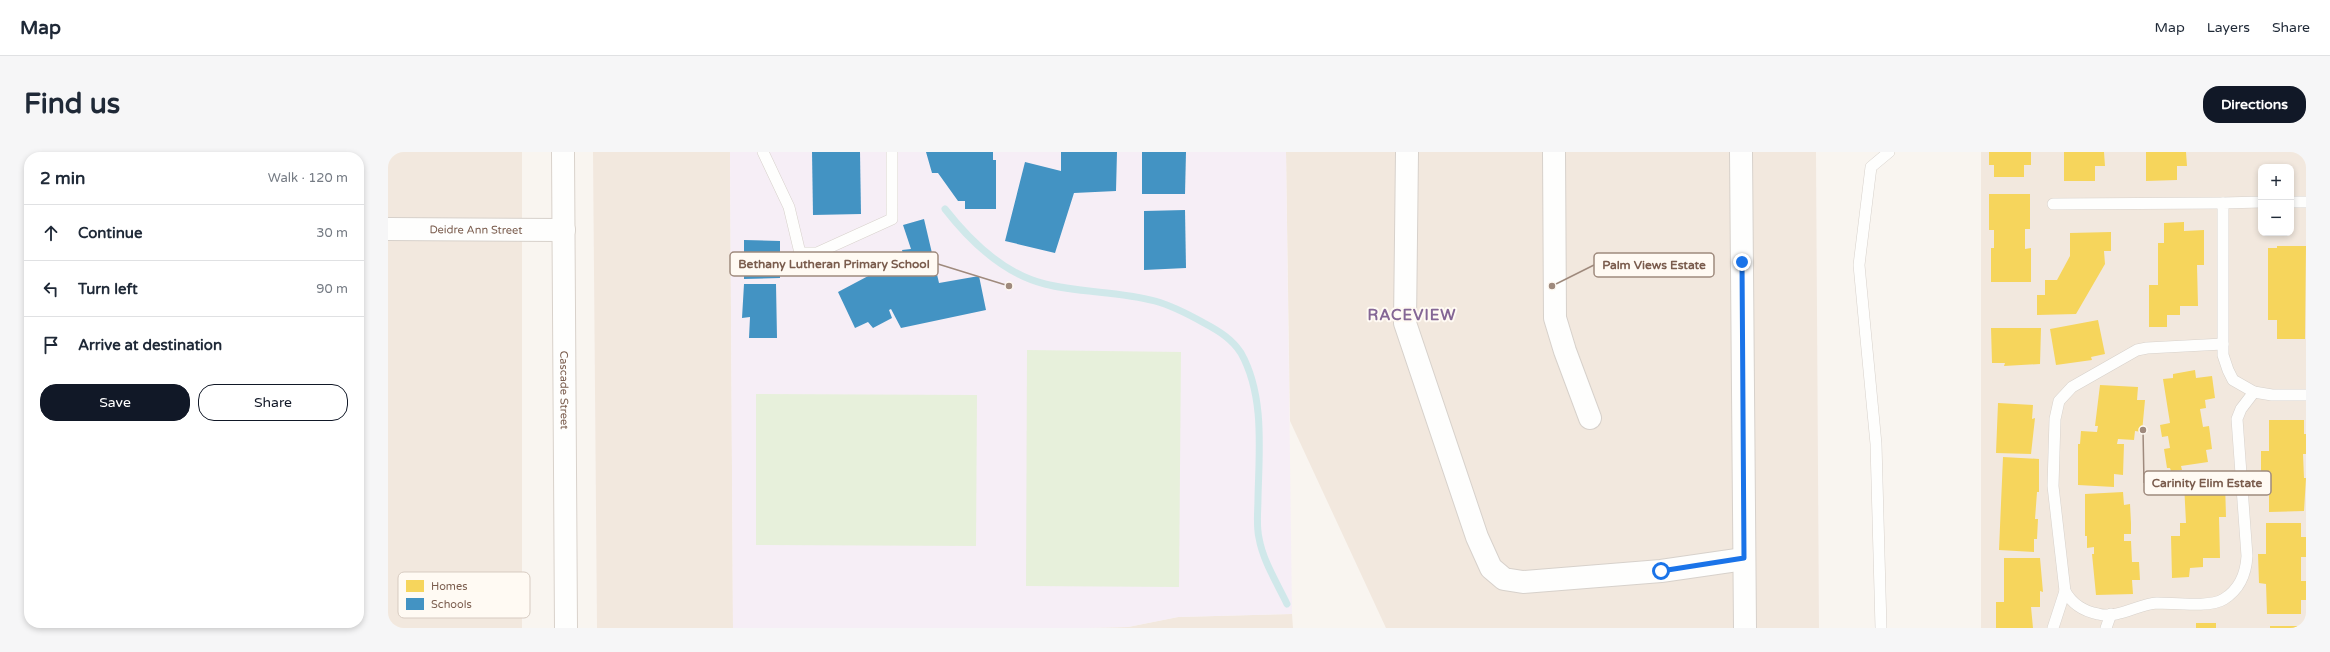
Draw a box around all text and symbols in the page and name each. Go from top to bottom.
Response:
text: Map [20,17,61,39]
text: Map [2155,19,2185,36]
text: Layers [2207,19,2250,36]
text: Share [2272,19,2310,36]
button: Directions [2203,86,2306,123]
text: Find us [24,87,120,121]
map controls [2258,164,2294,236]
button: + [2258,164,2294,200]
text: 2 min [40,168,85,189]
text: Walk · 120 m [268,170,348,186]
button: − [2258,200,2294,236]
icon: ahead [40,222,62,244]
street label: Deidre Ann Street [429,223,523,237]
text: Continue [78,224,142,242]
text: 30 m [316,225,348,241]
callout: Bethany Lutheran Primary School [730,252,938,276]
callout: Palm Views Estate [1594,253,1714,277]
route end [1733,253,1751,271]
text: Bethany Lutheran Primary School [738,257,930,272]
text: Palm Views Estate [1602,258,1706,272]
icon: left [40,278,62,300]
text: Turn left [78,280,138,298]
text: 90 m [316,281,348,297]
district label: RACEVIEW [1367,306,1457,324]
icon: arrive [40,334,62,356]
text: Arrive at destination [78,336,222,354]
street label: Cascade Street [557,351,571,429]
button: Save [40,384,190,421]
button: Share [198,384,348,421]
callout: Carinity Elim Estate [2144,471,2271,495]
text: Carinity Elim Estate [2152,476,2263,491]
route start [1652,562,1670,580]
legend [398,572,530,618]
text: Homes [431,580,467,593]
text: Schools [431,598,472,611]

